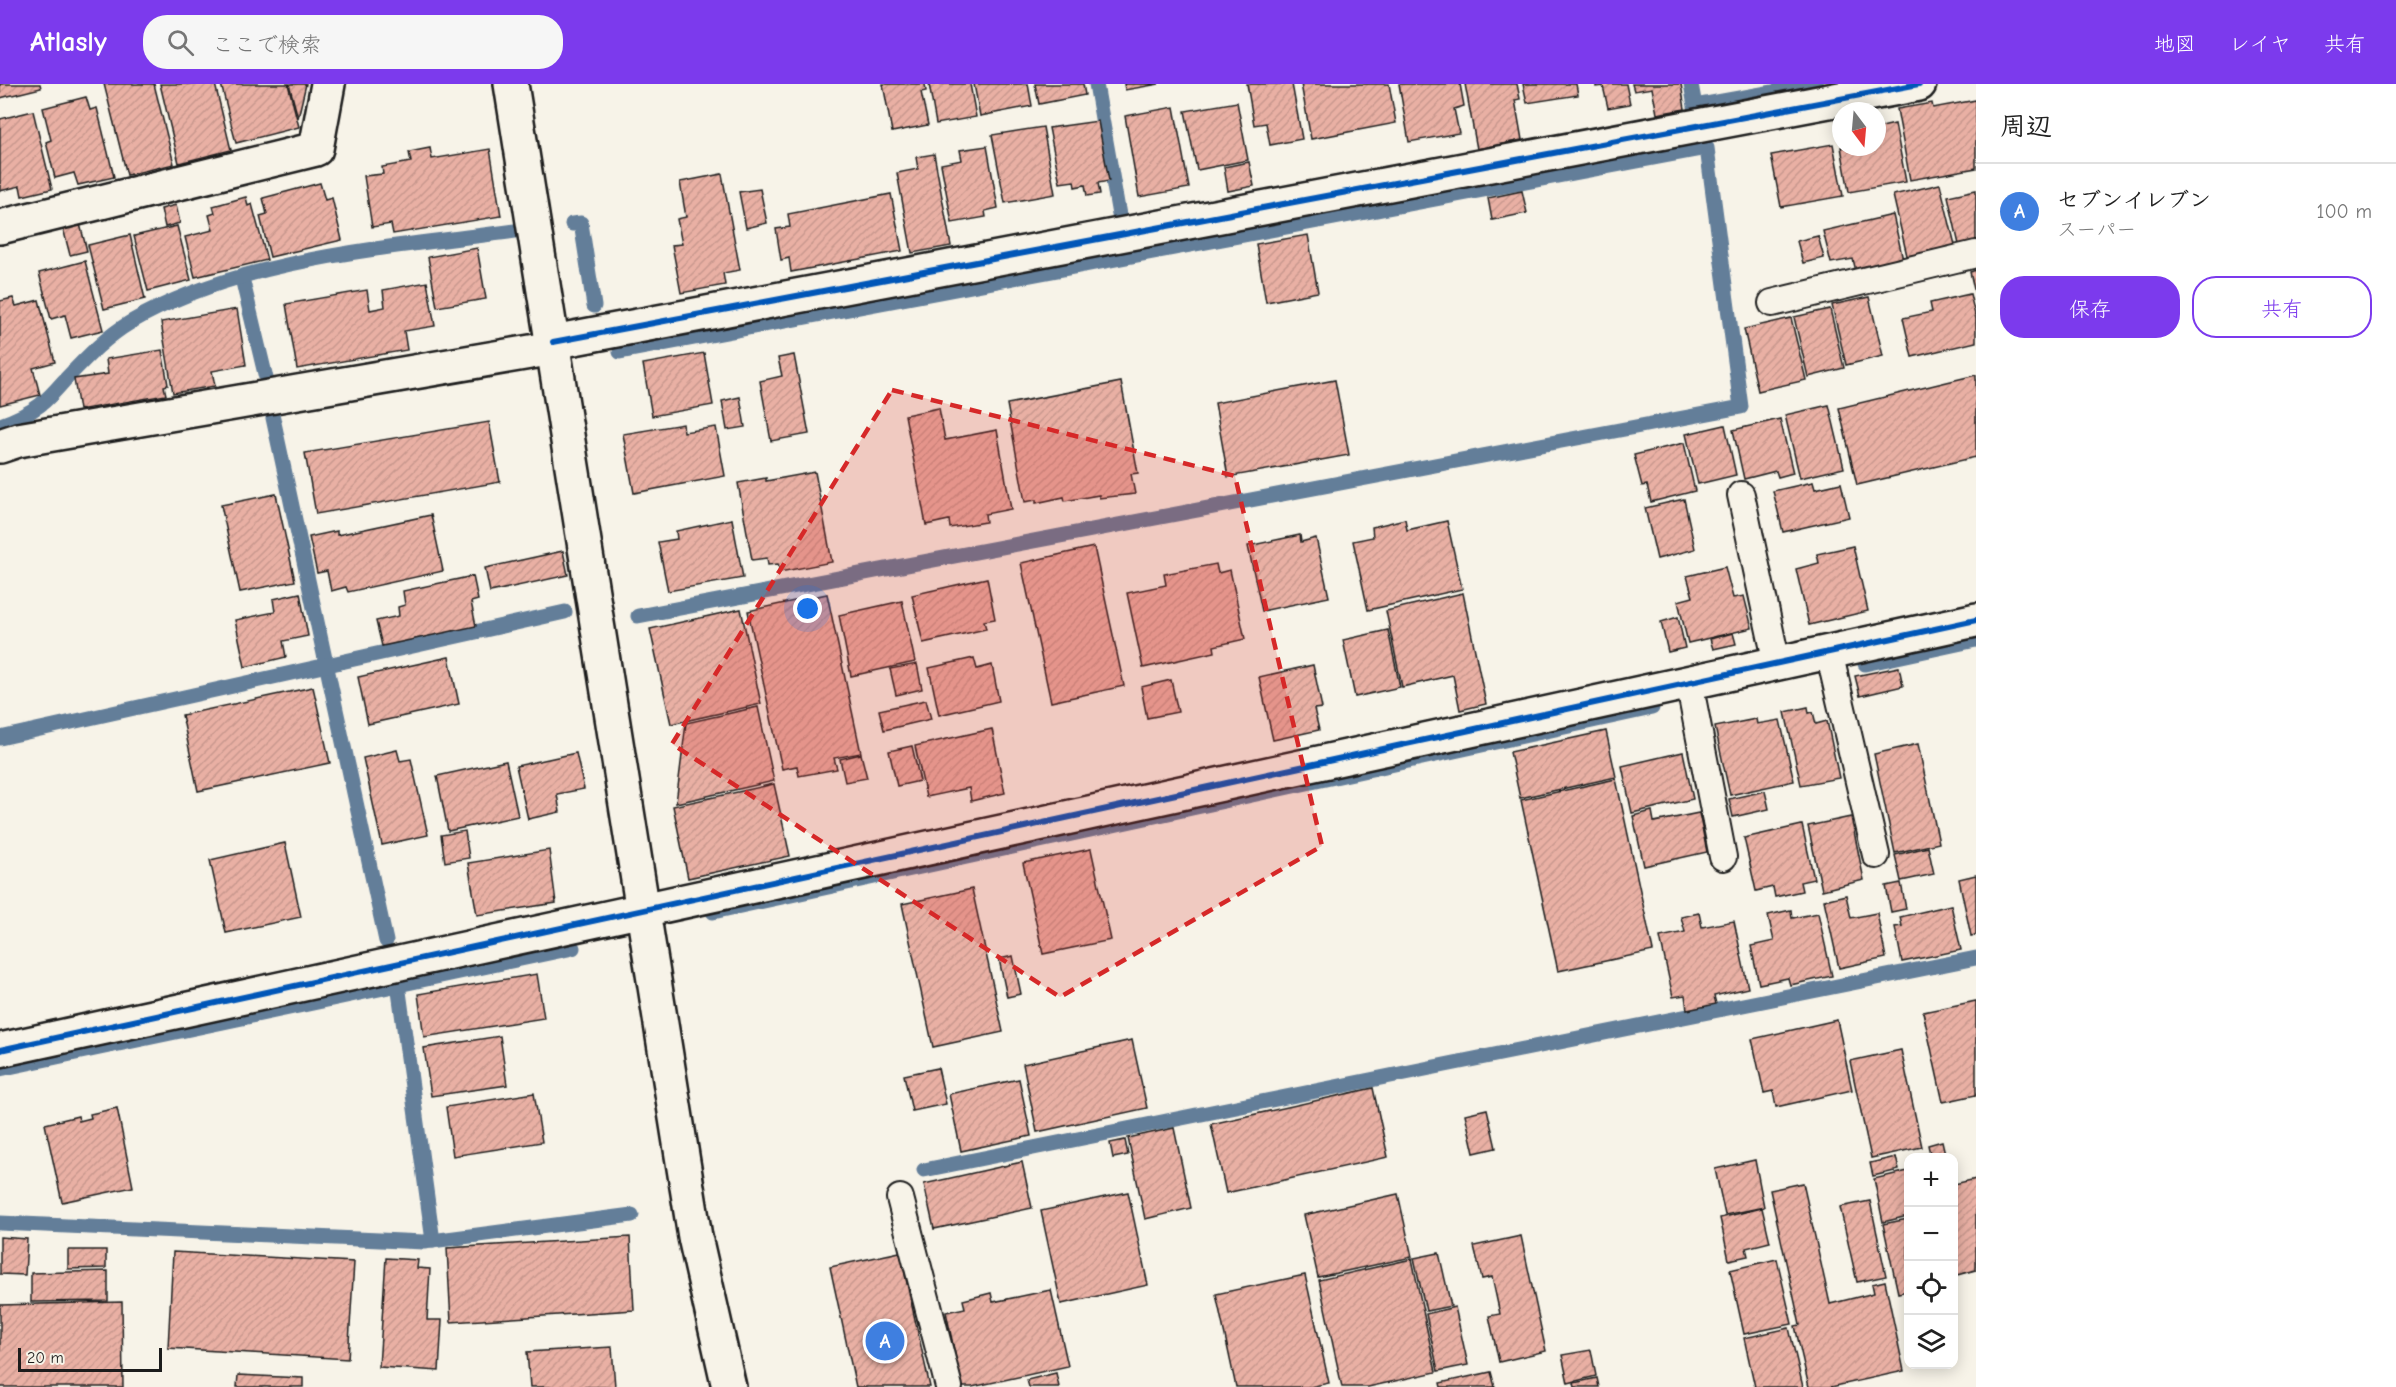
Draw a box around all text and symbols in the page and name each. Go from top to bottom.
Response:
search box [143,15,563,69]
text: Atlasly [30,26,107,58]
icon: search [164,26,197,59]
text: ここで検索 [212,32,322,58]
text: 地図 [2154,32,2196,56]
text: レイヤ [2229,32,2291,56]
text: 共有 [2324,32,2366,56]
north arrow [1832,102,1886,156]
text: 周辺 [2000,112,2052,142]
text: セブンイレブン [2057,187,2211,213]
text: A [2014,200,2025,223]
text: 100 m [2317,200,2372,223]
text: スーパー [2057,218,2136,241]
button: 保存 [2000,276,2180,338]
button: 共有 [2192,276,2372,338]
your location [793,594,822,623]
map controls [1904,1153,1958,1369]
button: + [1904,1153,1958,1207]
button: − [1904,1207,1958,1261]
button: locate [1904,1261,1958,1315]
button: layers [1904,1315,1958,1369]
pin: A [866,1318,904,1364]
scale bar [18,1345,162,1372]
text: 20 m [27,1349,64,1367]

